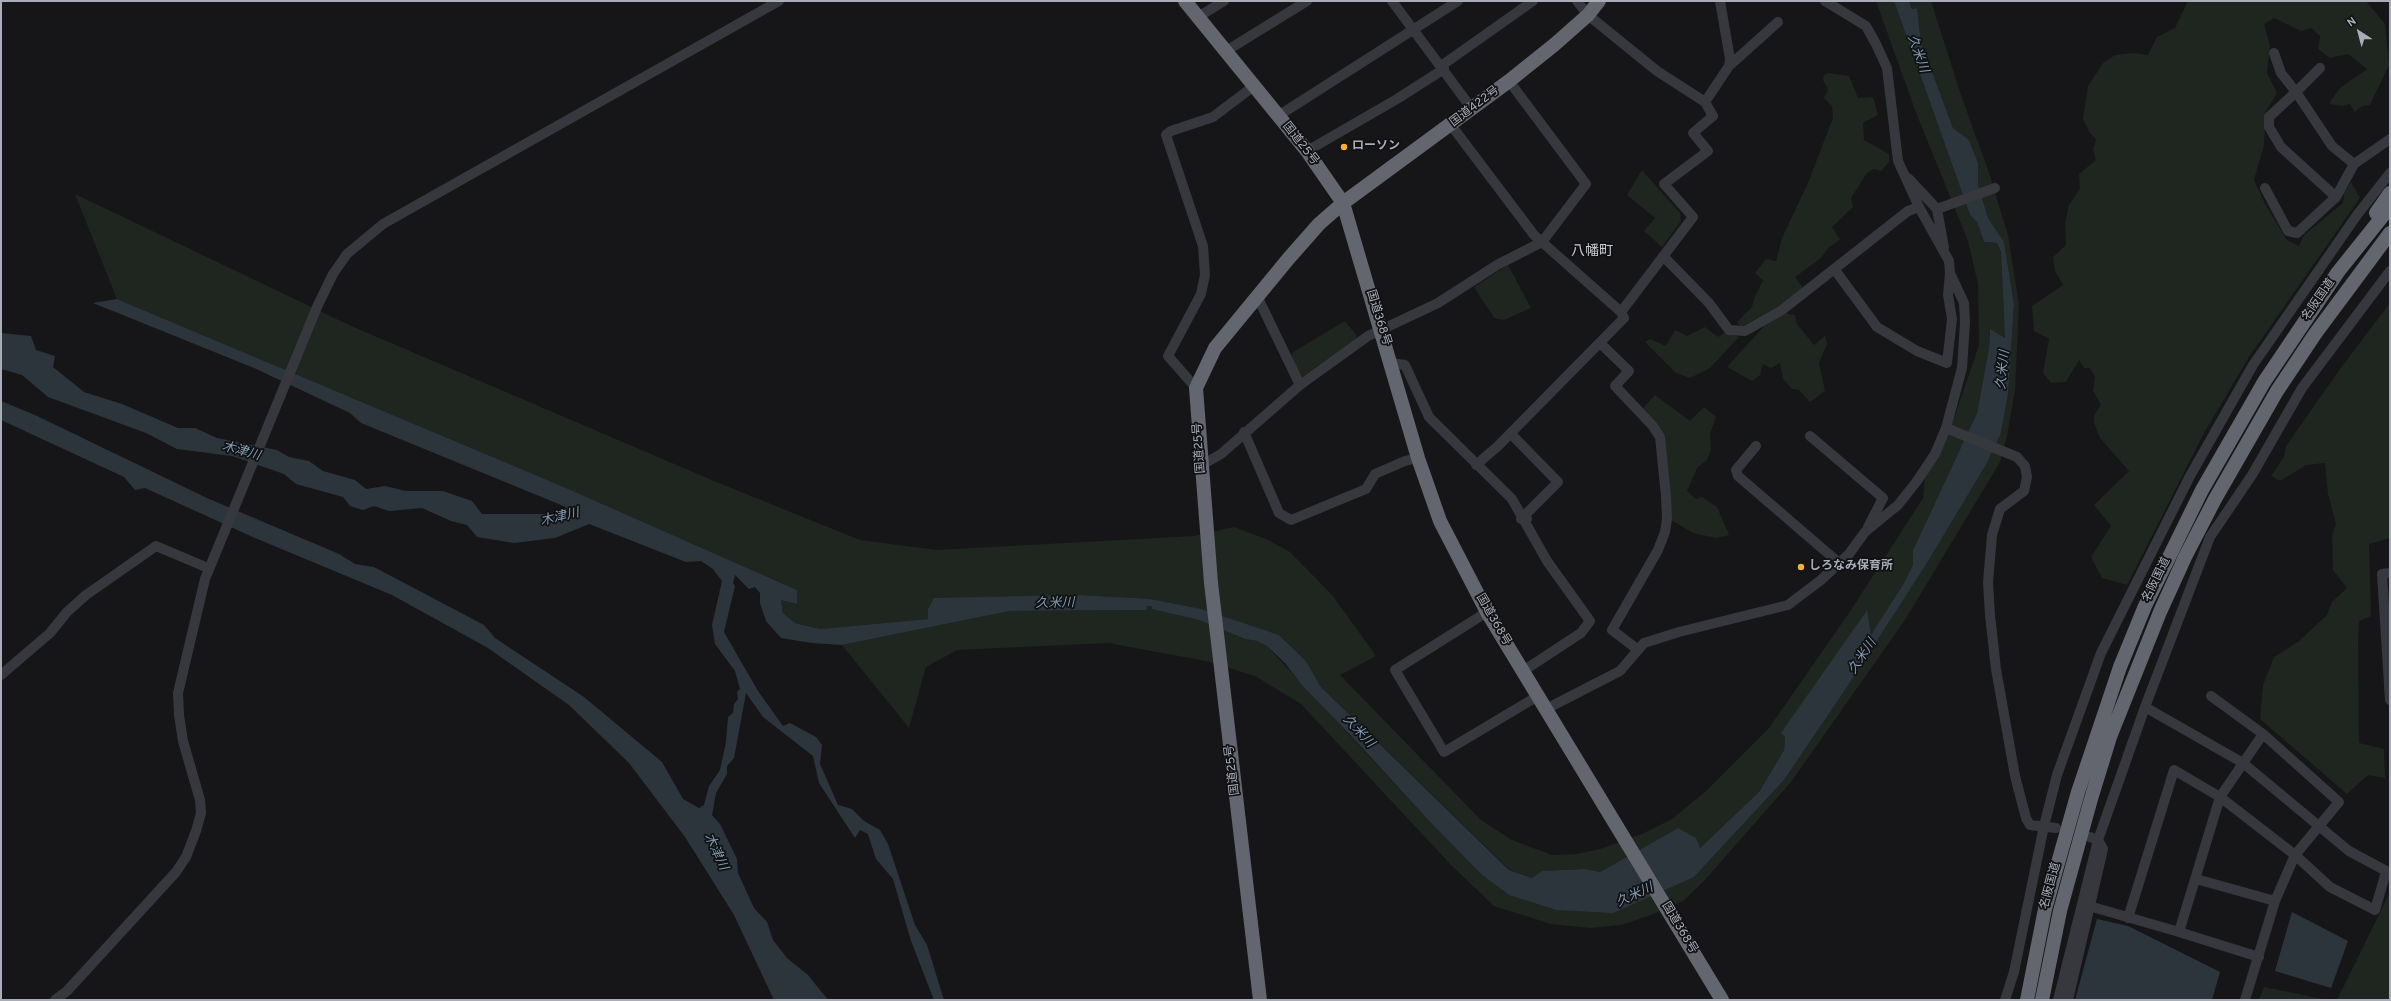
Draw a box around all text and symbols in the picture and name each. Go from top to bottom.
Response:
north arrow [2339,12,2379,52]
text: N [2345,14,2359,30]
water label: 久米川 [1903,33,1931,75]
street label: 国道422号 [1447,84,1503,130]
street label: 国道25号 [1279,120,1321,168]
place label: ローソン [1352,140,1400,154]
marker: ローソン [1339,142,1349,152]
district label: 八幡町 [1571,244,1613,260]
street label: 名阪国道 [2299,276,2339,324]
street label: 国道368号 [1363,288,1393,348]
water label: 久米川 [1994,350,2014,390]
street label: 国道25号 [1191,422,1209,474]
water label: 木津川 [220,439,262,465]
water label: 木津川 [539,506,581,530]
street label: 名阪国道 [2140,555,2174,605]
place label: しろなみ保育所 [1809,560,1893,574]
marker: しろなみ保育所 [1796,562,1806,572]
street label: 国道368号 [1472,591,1514,649]
water label: 久米川 [1035,596,1075,612]
water label: 久米川 [1846,636,1880,678]
water label: 久米川 [1339,712,1377,752]
street label: 国道25号 [1223,744,1243,796]
water label: 木津川 [700,831,730,873]
street label: 名阪国道 [2038,861,2064,911]
water label: 久米川 [1614,881,1656,911]
street label: 国道368号 [1658,900,1700,956]

